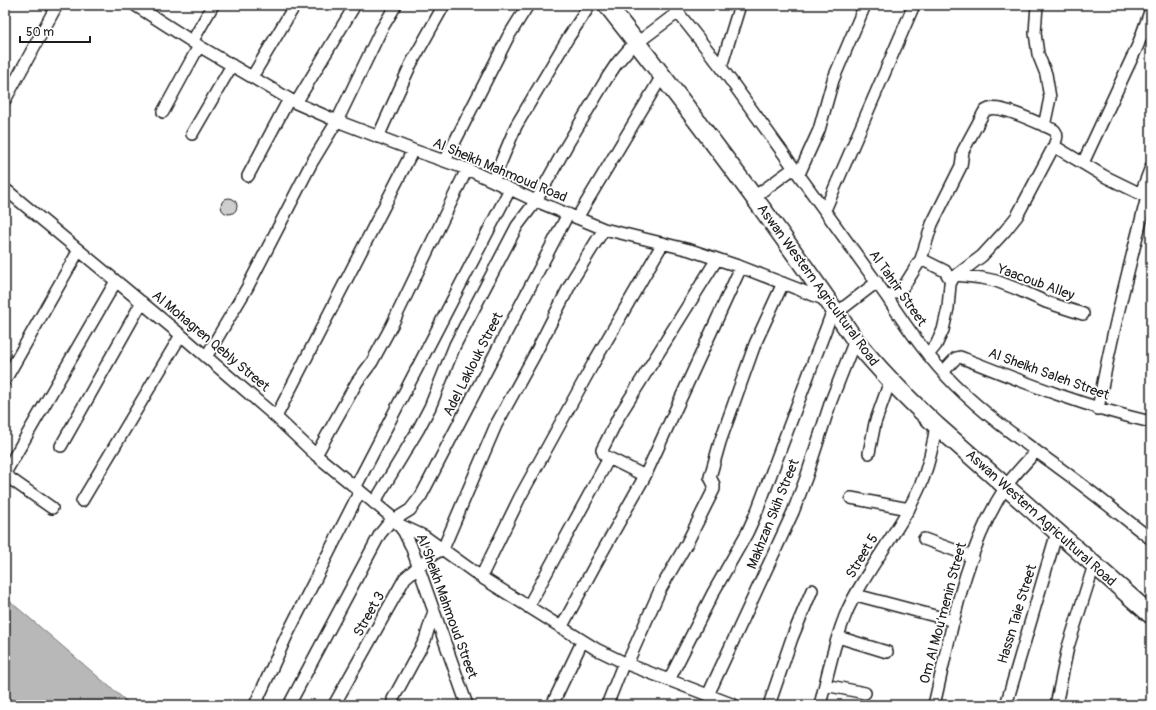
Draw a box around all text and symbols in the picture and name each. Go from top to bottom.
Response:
scale bar [20,18,90,44]
text: 50 m [26,25,54,40]
street label: Al Sheikh Mahmoud Road [430,134,570,206]
street label: Aswan Western Agricultural Road [753,201,883,369]
street label: Al Tahrir Street [866,247,931,330]
street label: Yaacoub Alley [994,260,1077,304]
street label: Al Mohagren Qebly Street [149,287,273,395]
street label: Adel Laklouk Street [439,309,507,419]
street label: Al Sheikh Saleh Street [986,344,1112,404]
street label: Aswan Western Agricultural Road [962,446,1120,590]
street label: Makhzan Skih Street [743,456,803,572]
street label: Al Sheikh Mahmoud Street [413,531,481,681]
street label: Street 5 [842,531,882,581]
street label: Om Al Mou'menin Street [916,540,970,685]
street label: Hassn Taie Street [994,562,1040,666]
street label: Street 3 [350,588,388,639]

